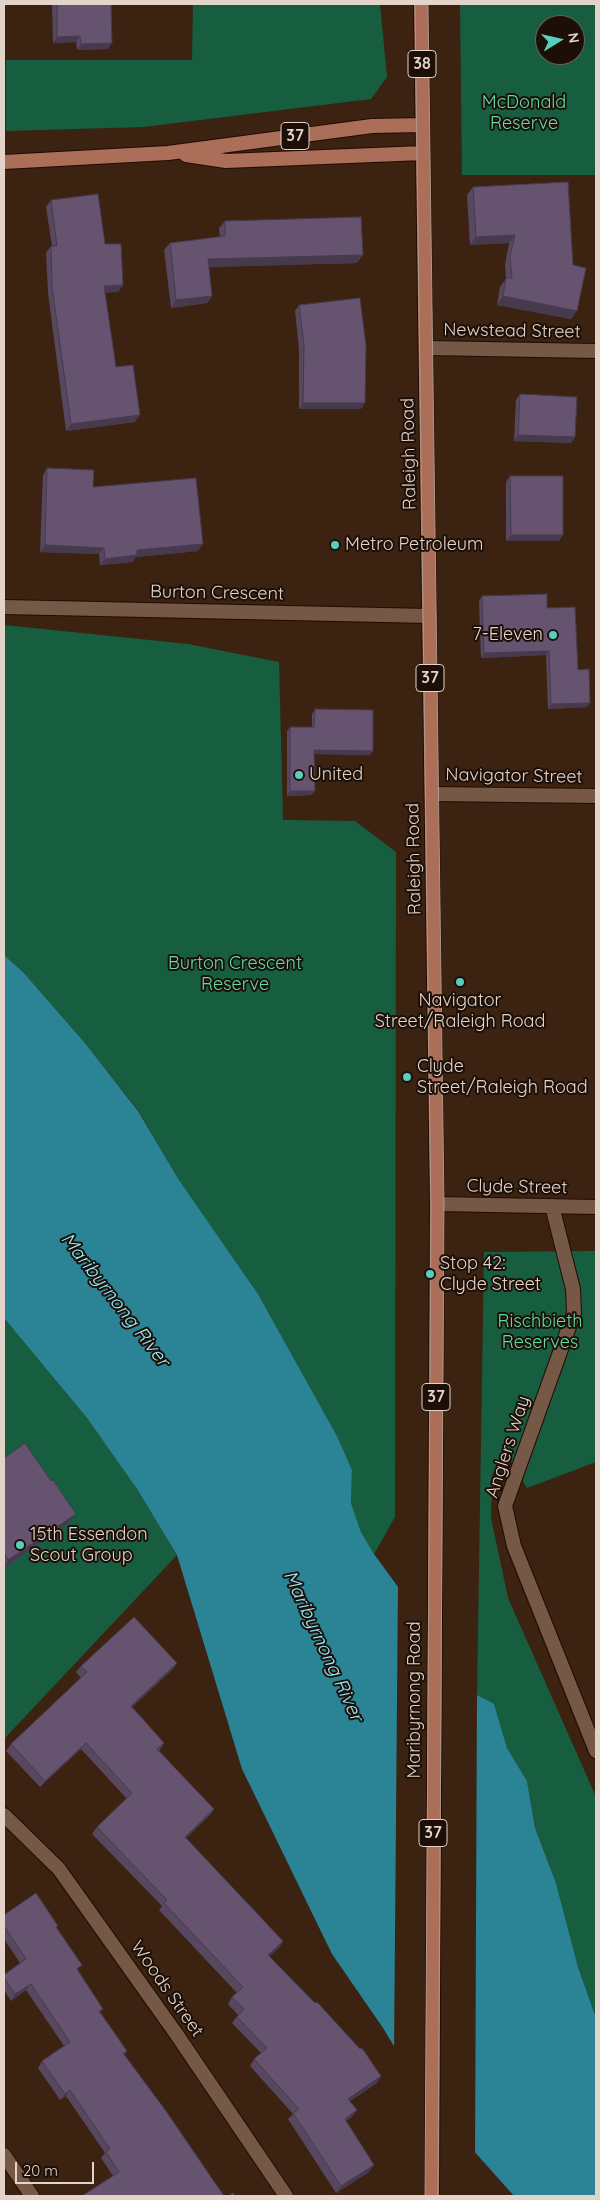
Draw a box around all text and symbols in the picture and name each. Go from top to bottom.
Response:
north arrow [535,15,585,65]
text: N [564,31,584,44]
road number: 38 [408,51,436,78]
park label: McDonald Reserve [482,92,566,134]
road number: 37 [281,122,309,150]
street label: Newstead Street [443,319,581,343]
street label: Raleigh Road [397,398,421,510]
place label: Metro Petroleum [345,534,483,556]
marker: Metro Petroleum [329,539,341,551]
street label: Burton Crescent [150,581,284,605]
place label: 7-Eleven [472,624,543,646]
marker: 7-Eleven [547,629,559,641]
road number: 37 [416,664,444,691]
place label: United [309,764,363,786]
street label: Navigator Street [445,764,583,788]
marker: United [293,769,305,781]
street label: Raleigh Road [402,803,426,915]
park label: Burton Crescent Reserve [168,953,302,996]
marker: Navigator Street/Raleigh Road [454,976,466,988]
place label: Navigator Street/Raleigh Road [375,990,545,1032]
place label: Clyde Street/Raleigh Road [417,1056,588,1098]
marker: Clyde Street/Raleigh Road [401,1071,413,1083]
street label: Clyde Street [466,1175,568,1199]
water label: Maribyrnong River [56,1229,174,1371]
place label: Stop 42: Clyde Street [440,1253,541,1296]
marker: Stop 42: Clyde Street [424,1268,436,1280]
park label: Rischbieth Reserves [497,1311,583,1354]
road number: 37 [422,1384,450,1410]
street label: Anglers Way [481,1393,535,1501]
place label: 15th Essendon Scout Group [30,1524,148,1566]
marker: 15th Essendon Scout Group [14,1539,26,1551]
water label: Maribyrnong River [278,1567,368,1725]
street label: Maribyrnong Road [404,1621,426,1779]
road number: 37 [419,1820,447,1846]
street label: Woods Street [126,1937,208,2041]
scale bar [18,2152,96,2184]
text: 20 m [23,2161,58,2180]

